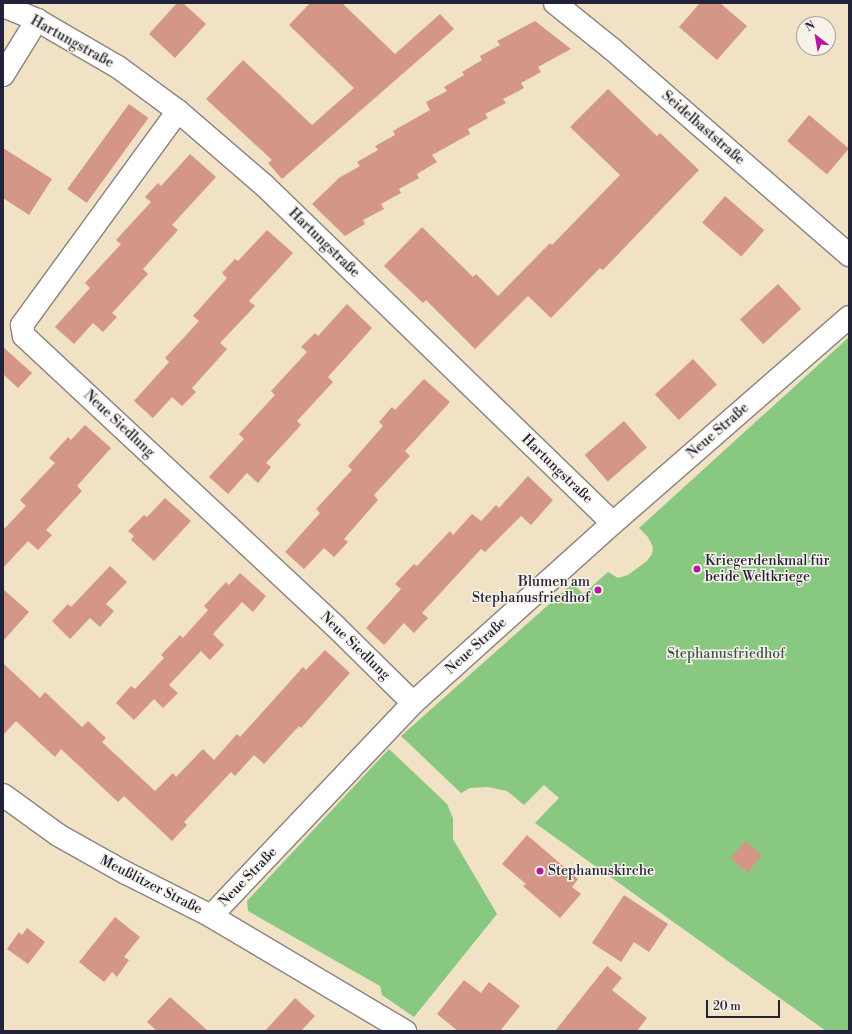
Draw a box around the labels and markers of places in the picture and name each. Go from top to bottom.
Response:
place label: Kriegerdenkmal für beide Weltkriege [705,553,829,586]
marker: Kriegerdenkmal für beide Weltkriege [692,564,702,574]
place label: Blumen am Stephanusfriedhof [472,574,590,606]
marker: Blumen am Stephanusfriedhof [593,585,603,595]
place label: Stephanuskirche [548,863,654,879]
marker: Stephanuskirche [535,866,545,876]

